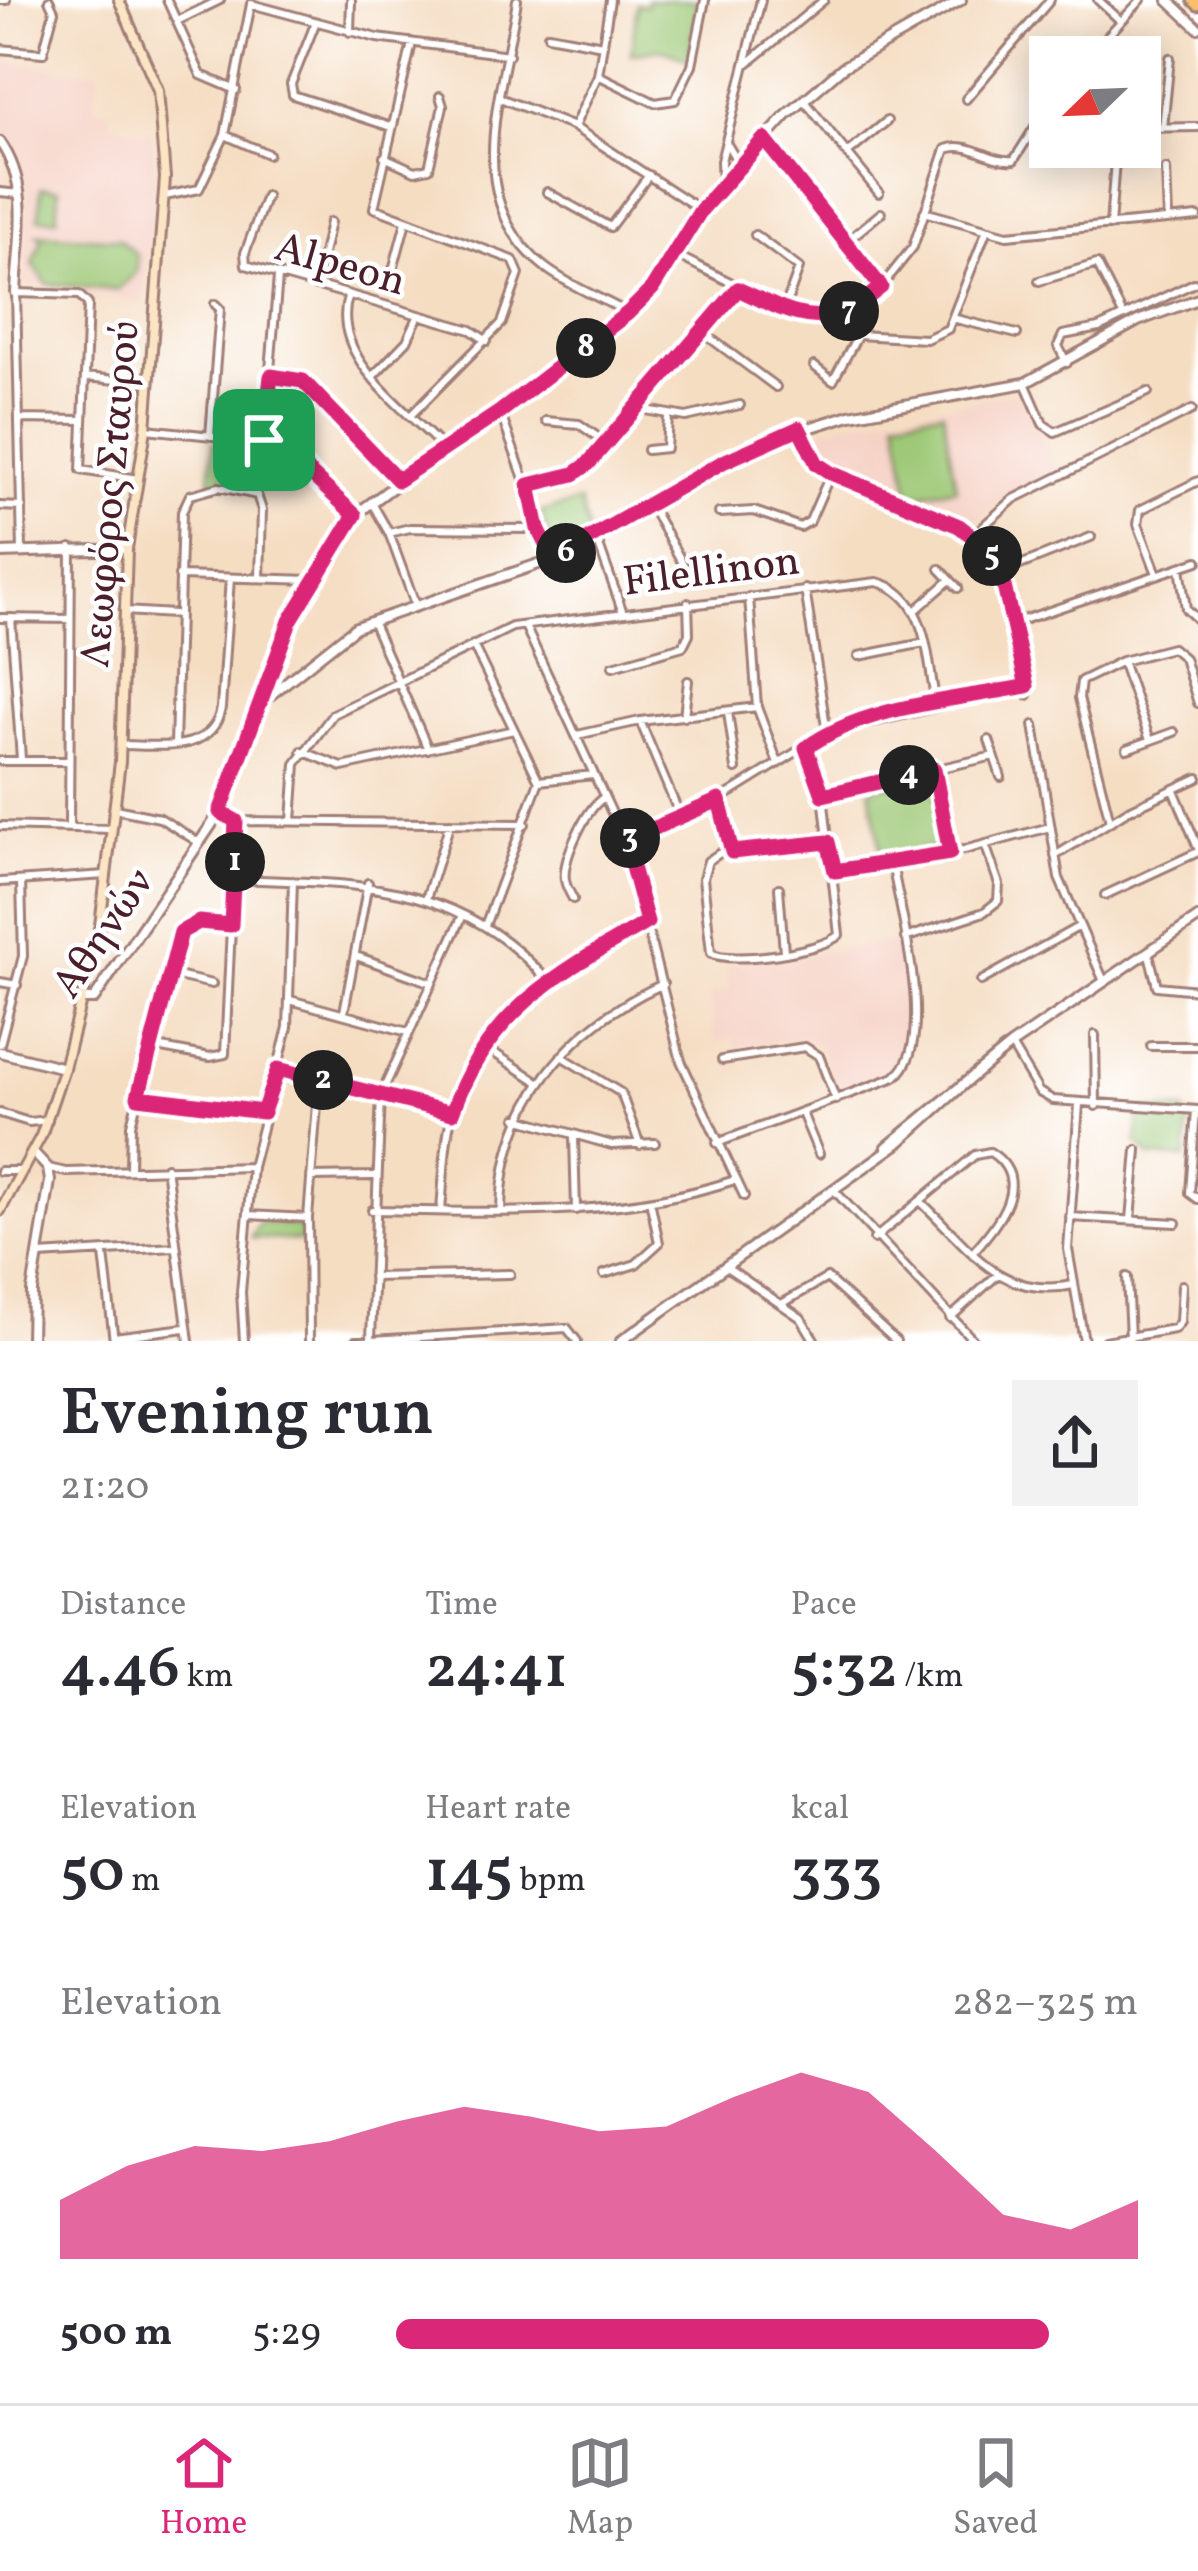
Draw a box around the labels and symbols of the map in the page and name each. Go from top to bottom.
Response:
north arrow [1029,36,1161,168]
street label: Alpeon [267,220,412,313]
pin: 7 [819,281,879,341]
pin: 8 [556,318,616,378]
street label: Λεωφόρος Σταυρού [68,319,157,670]
pin [213,389,315,491]
pin: 6 [536,523,596,583]
pin: 5 [962,526,1022,586]
street label: Filellinon [620,533,803,614]
pin: 4 [879,745,939,805]
pin: 3 [600,808,660,868]
pin: 1 [205,832,265,892]
street label: Αθηνών [40,858,170,1011]
pin: 2 [293,1050,353,1110]

